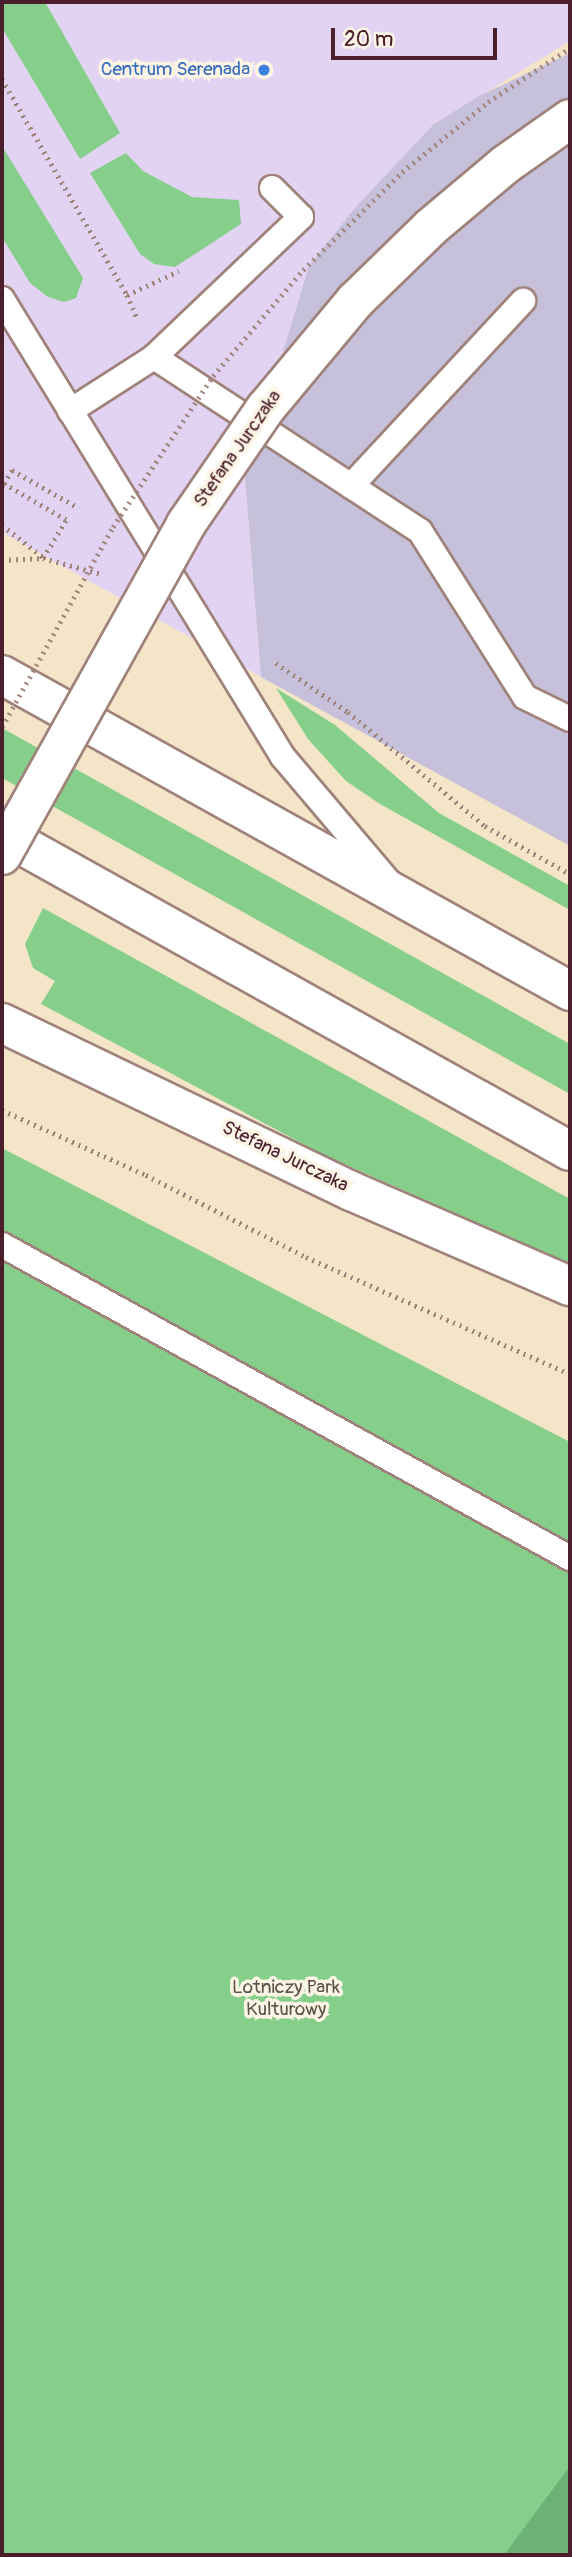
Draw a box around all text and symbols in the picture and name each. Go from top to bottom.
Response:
scale bar [334,14,500,58]
text: 20 m [344,26,393,53]
place label: Centrum Serenada [101,59,250,81]
marker: Centrum Serenada [256,62,272,78]
street label: Stefana Jurczaka [189,386,287,512]
street label: Stefana Jurczaka [218,1117,352,1197]
park label: Lotniczy Park Kulturowy [232,1977,340,2021]

